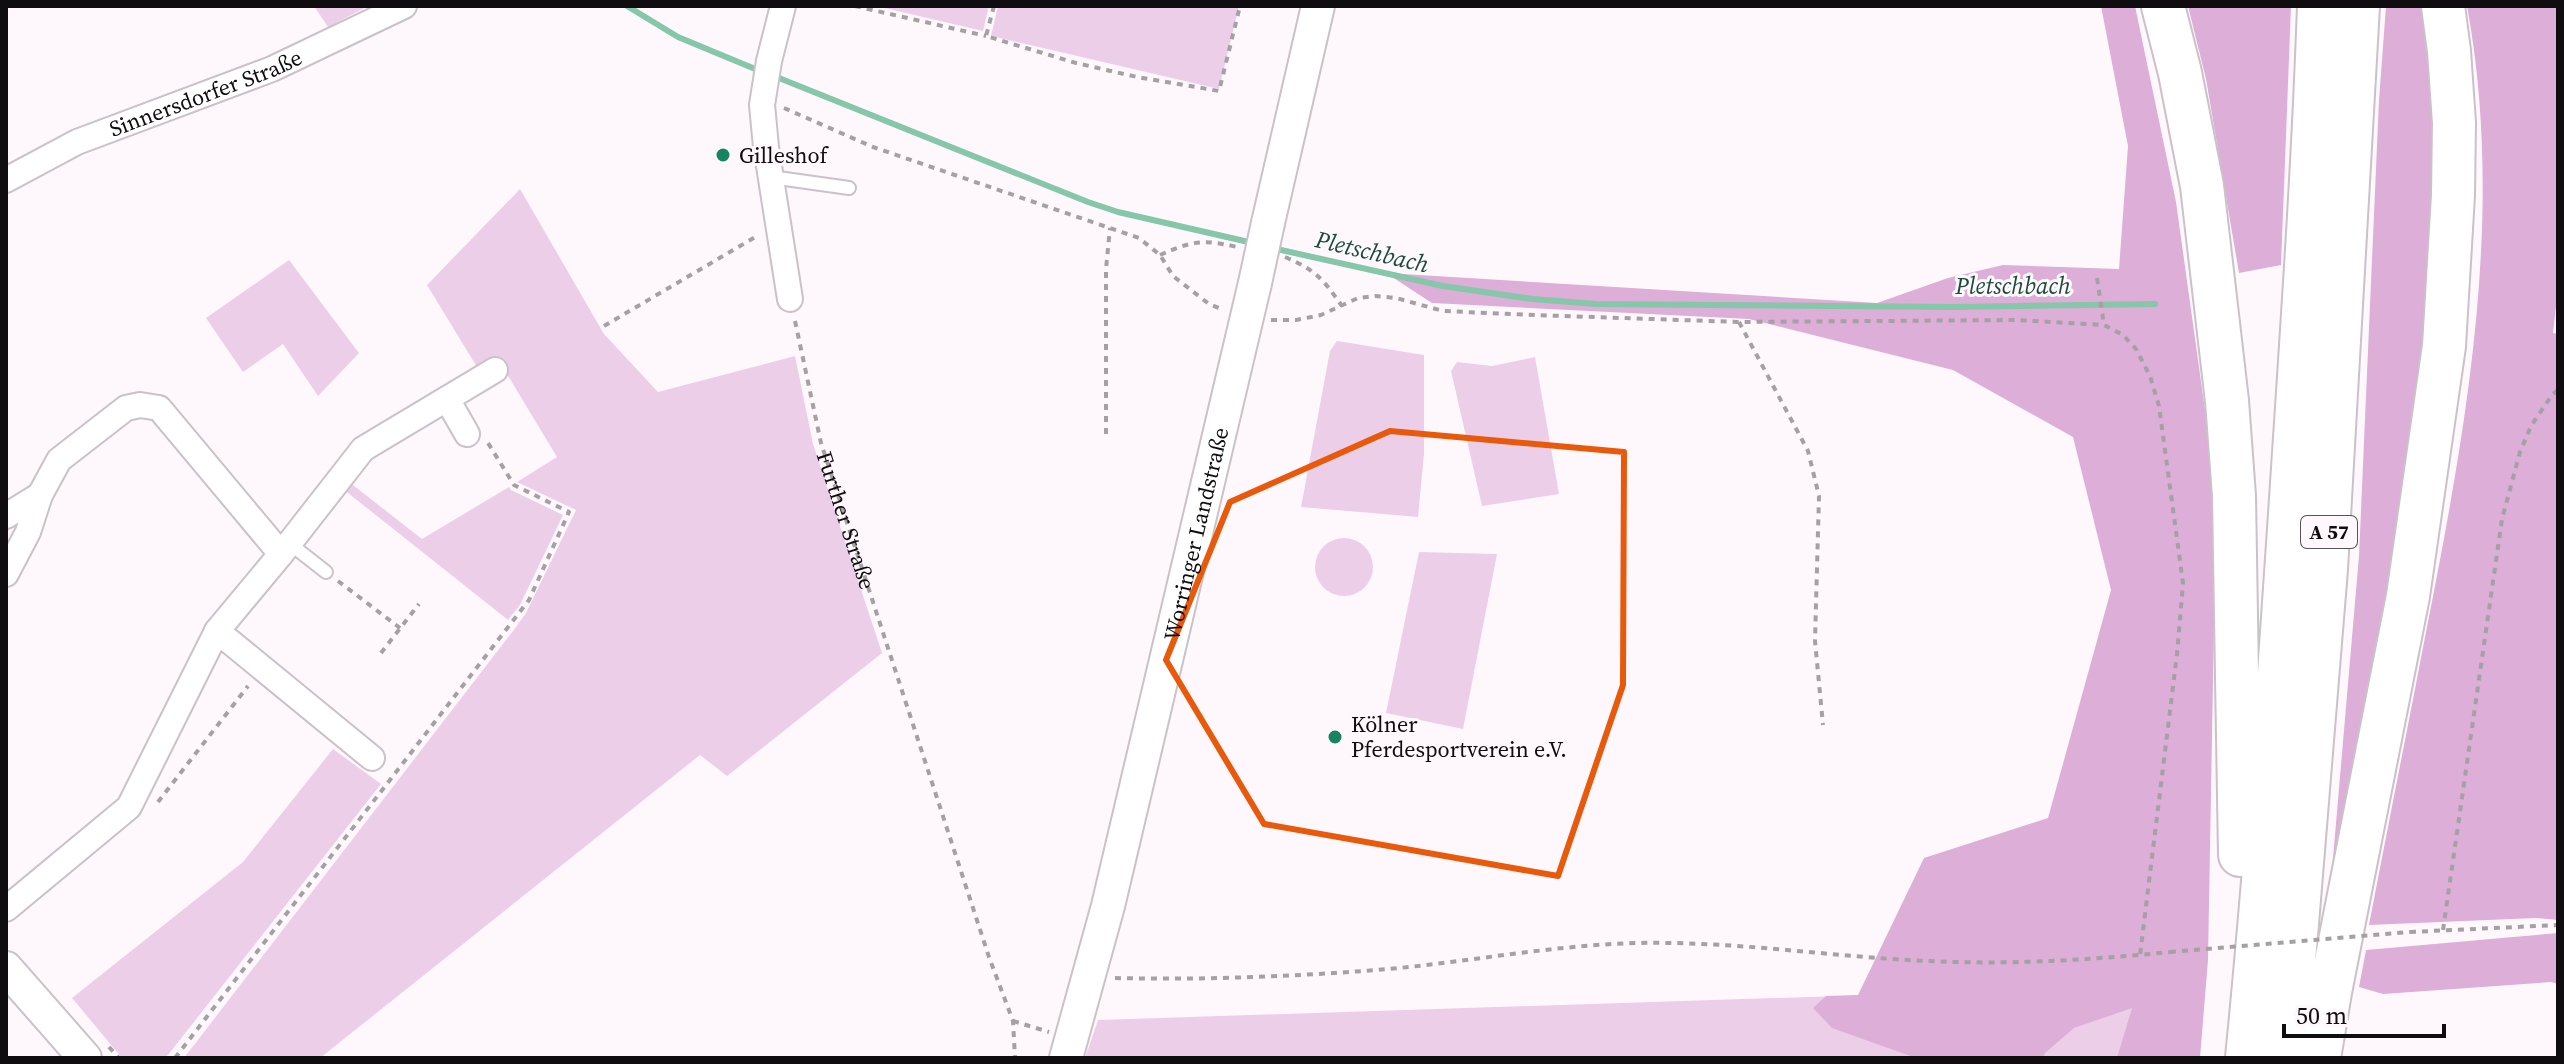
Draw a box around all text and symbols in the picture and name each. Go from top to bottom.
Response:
street label: Sinnersdorfer Straße [105,42,307,144]
place label: Gilleshof [739,140,830,170]
marker: Gilleshof [714,146,732,164]
water label: Pletschbach [1311,222,1432,281]
water label: Pletschbach [1954,269,2071,302]
street label: Worringer Landstraße [1156,424,1235,644]
street label: Further Straße [810,447,883,593]
road number: A 57 [2301,516,2357,548]
place label: Kölner Pferdesportverein e.V. [1351,709,1567,764]
marker: Kölner Pferdesportverein e.V. [1326,728,1344,746]
scale bar [2284,988,2444,1038]
text: 50 m [2296,999,2347,1032]

